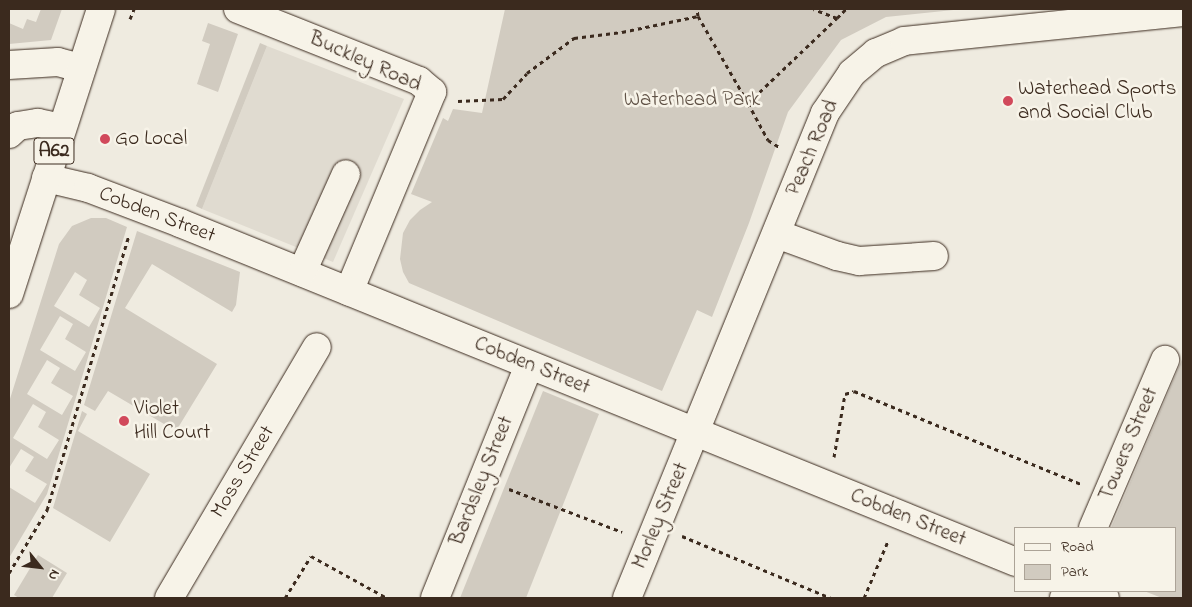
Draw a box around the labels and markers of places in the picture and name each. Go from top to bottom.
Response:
place label: Waterhead Sports and Social Club [1018,76,1176,126]
marker: Waterhead Sports and Social Club [1002,95,1014,107]
place label: Go Local [115,126,187,152]
marker: Go Local [99,133,111,145]
place label: Violet Hill Court [134,396,210,446]
marker: Violet Hill Court [118,415,130,427]

